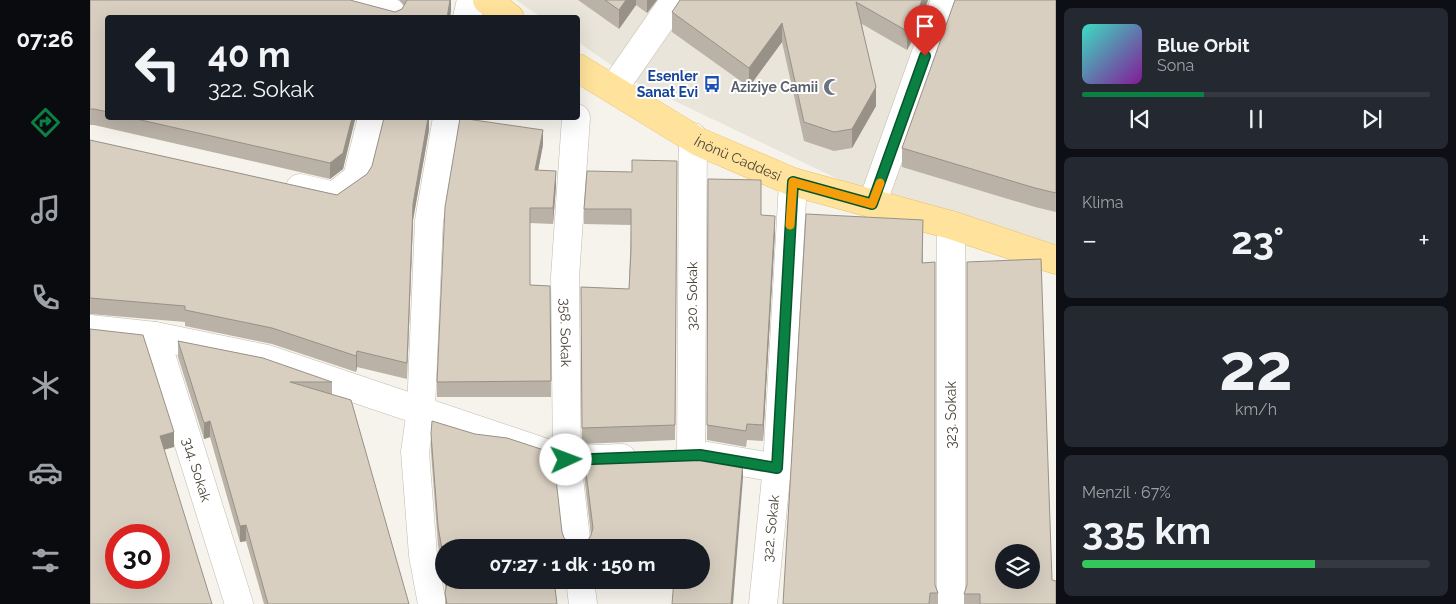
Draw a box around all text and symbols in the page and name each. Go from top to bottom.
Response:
pin [904,5,946,56]
icon: arrive [911,12,939,40]
text: 07:26 [16,26,74,52]
text: 40 m [208,34,290,75]
text: Blue Orbit [1157,34,1249,56]
icon: left [125,35,190,100]
text: Sona [1157,56,1194,75]
place label: Esenler Sanat Evi [637,68,699,100]
bus stop icon: Esenler Sanat Evi [702,74,722,94]
text: 322. Sokak [208,76,314,102]
mosque icon: Aziziye Camii [822,77,842,97]
place label: Aziziye Camii [731,79,818,95]
icon: directions [28,105,63,140]
icon: previous [1126,105,1154,133]
icon: pause [1242,105,1270,133]
icon: next [1358,105,1386,133]
street label: İnönü Caddesi [691,131,784,184]
icon: music [28,192,63,227]
text: Klima [1082,193,1124,212]
text: 23° [1231,218,1284,263]
text: − [1082,224,1097,257]
text: + [1418,224,1430,257]
street label: 320. Sokak [684,261,700,331]
icon: phone [28,280,63,315]
street label: 358. Sokak [557,298,574,368]
text: 22 [1219,329,1293,405]
icon: climate [28,368,63,403]
street label: 323. Sokak [943,381,959,449]
text: km/h [1235,400,1277,419]
position arrow [539,433,591,485]
street label: 314. Sokak [179,435,215,504]
icon: car [28,455,63,490]
text: Menzil · 67% [1082,483,1171,502]
street label: 322. Sokak [759,493,782,563]
text: 335 km [1082,508,1211,553]
speed limit sign: 30 [105,524,170,589]
icon: filters [28,543,63,578]
map controls [995,544,1040,589]
button: layers [995,544,1040,589]
text: 07:27 · 1 dk · 150 m [490,553,655,575]

